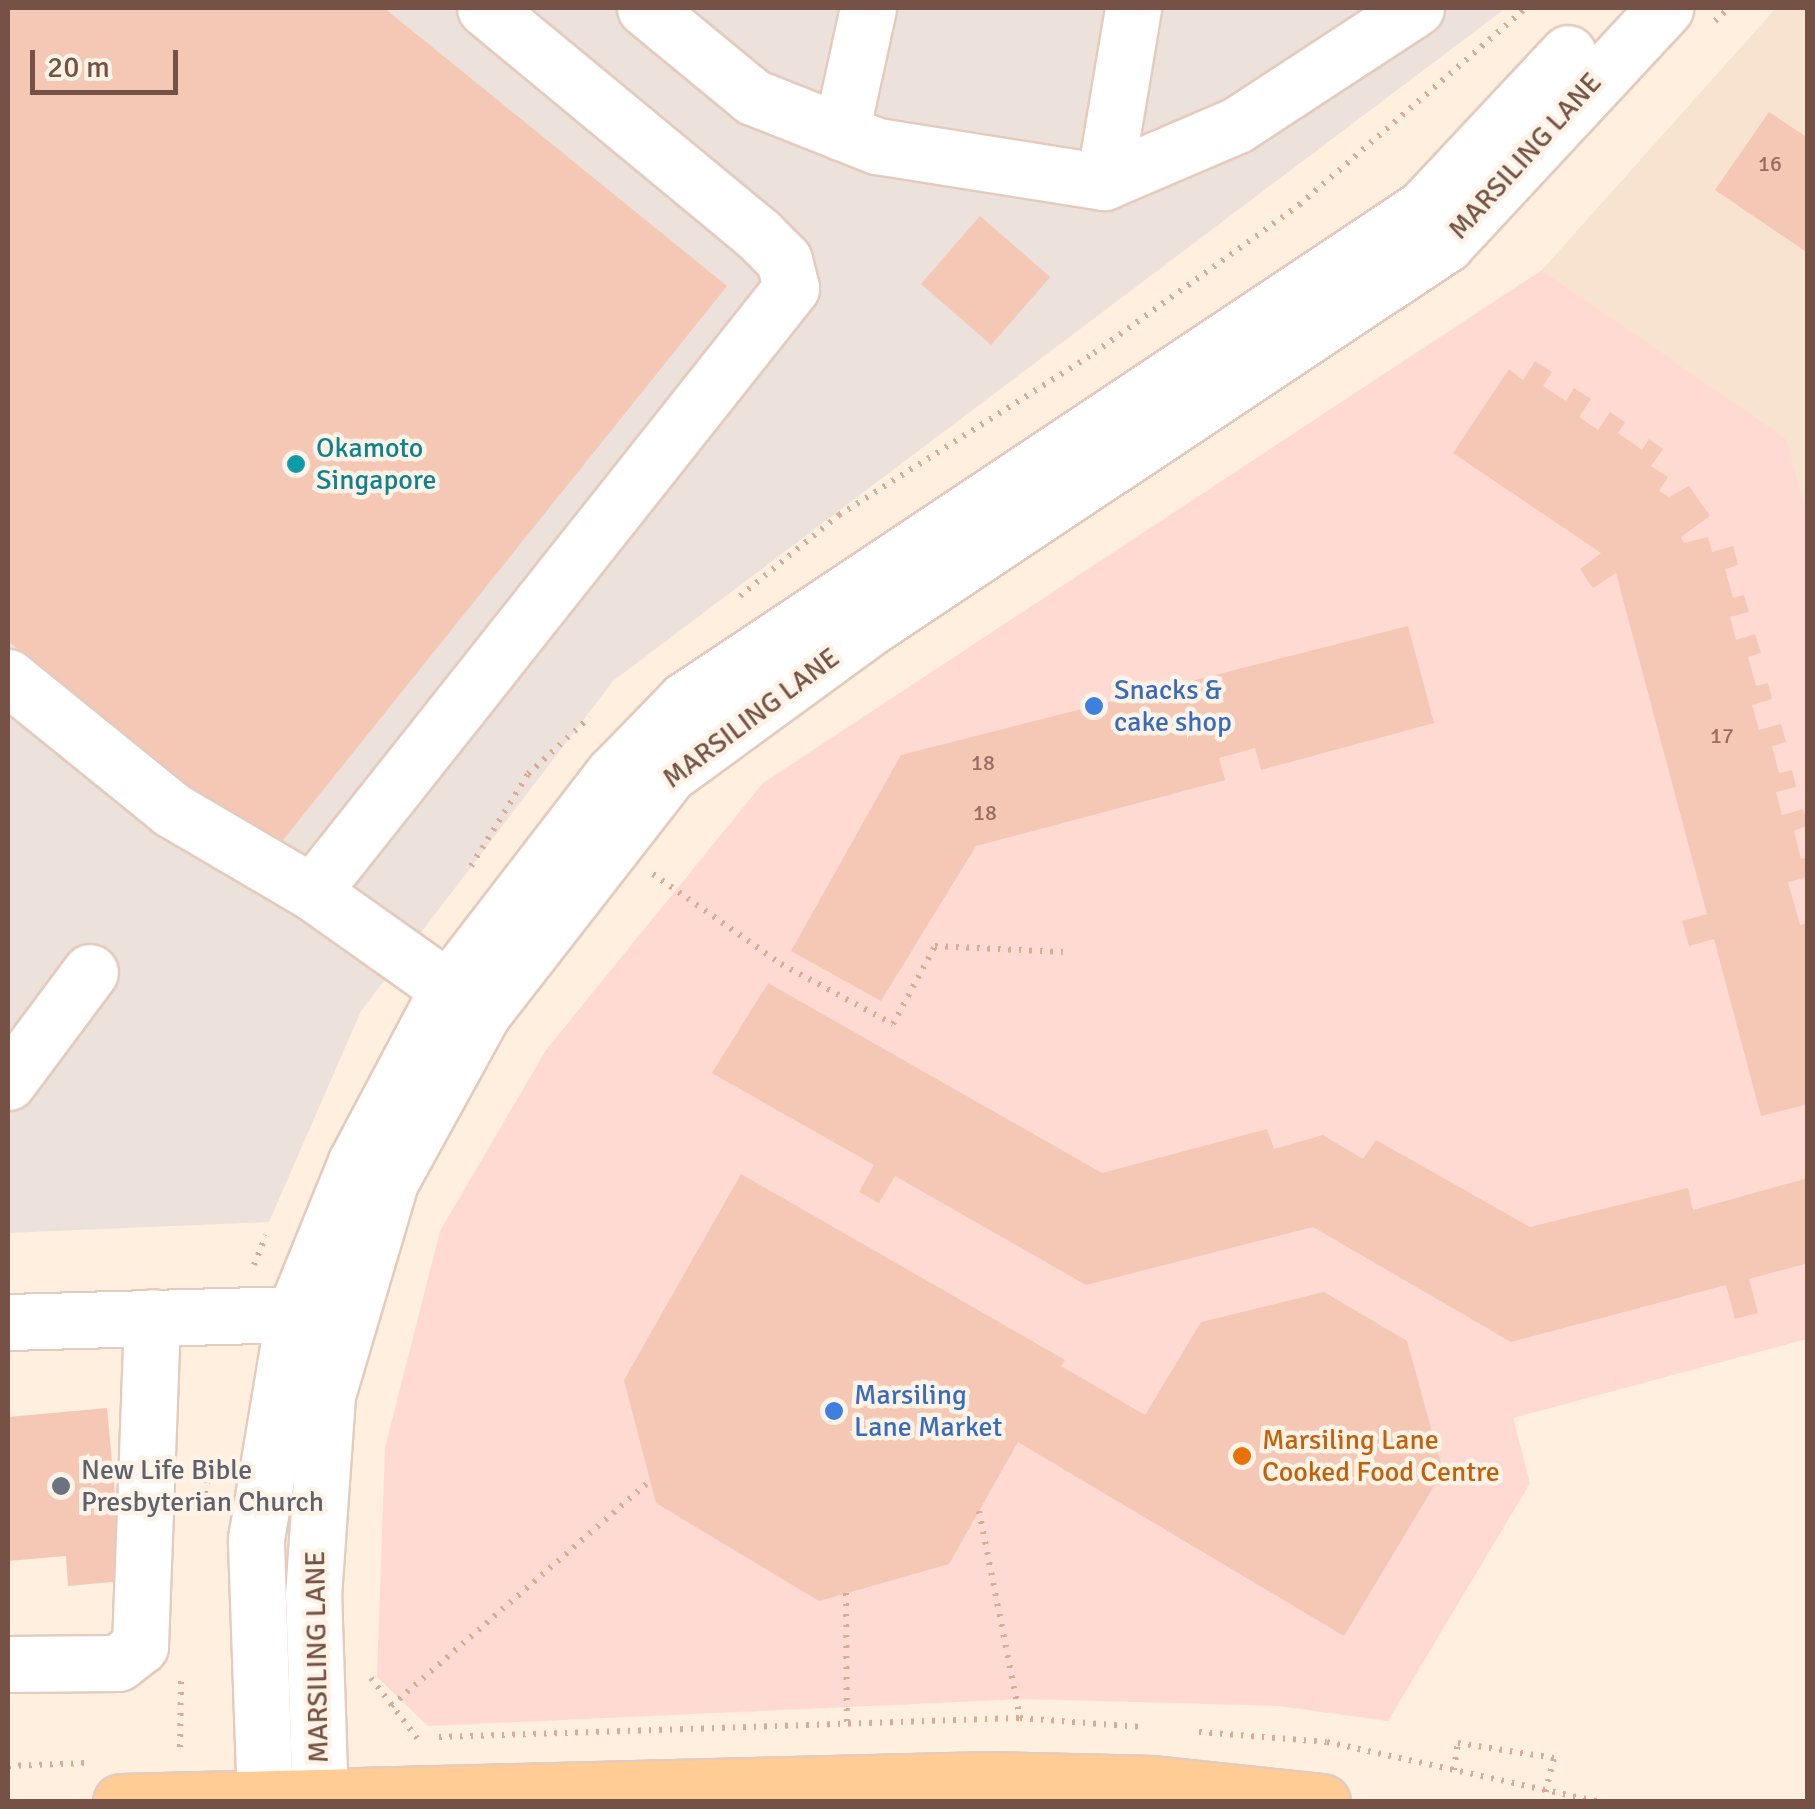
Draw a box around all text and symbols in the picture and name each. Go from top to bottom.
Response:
scale bar [35,30,182,92]
text: 20 m [47,49,110,86]
street label: MARSILING LANE [1441,66,1609,246]
house number: 16 [1758,151,1782,177]
place label: Okamoto Singapore [316,431,437,497]
marker: Okamoto Singapore [285,453,307,475]
street label: MARSILING LANE [656,641,846,795]
place label: Snacks & cake shop [1114,673,1232,739]
marker: Snacks & cake shop [1083,695,1105,717]
house number: 17 [1710,723,1734,749]
house number: 18 [971,750,995,776]
house number: 18 [973,800,997,826]
place label: Marsiling Lane Market [854,1378,1002,1444]
marker: Marsiling Lane Market [823,1400,845,1422]
place label: Marsiling Lane Cooked Food Centre [1262,1423,1500,1489]
marker: Marsiling Lane Cooked Food Centre [1231,1445,1253,1467]
place label: New Life Bible Presbyterian Church [81,1453,324,1519]
marker: New Life Bible Presbyterian Church [50,1475,72,1497]
street label: MARSILING LANE [298,1551,336,1763]

